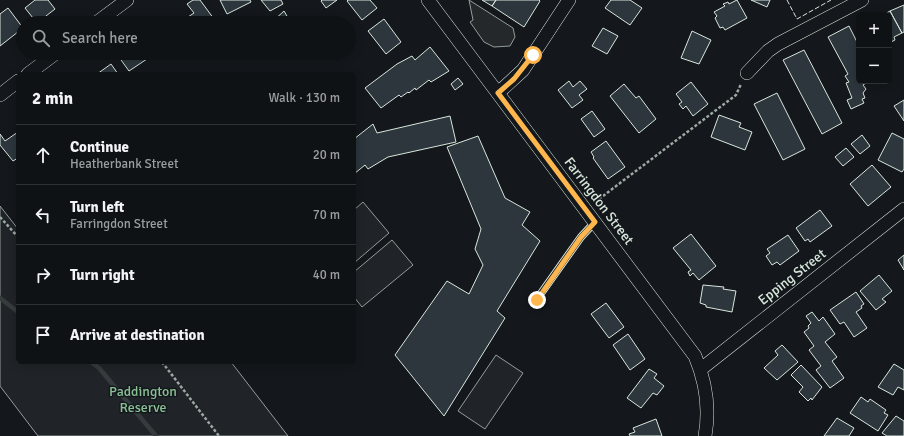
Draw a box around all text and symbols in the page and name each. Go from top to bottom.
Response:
map controls [856,12,892,84]
button: + [856,12,892,48]
search box [16,16,356,60]
icon: search [30,27,52,49]
text: Search here [62,29,138,47]
route start [524,46,542,64]
button: − [856,48,892,84]
text: 2 min [32,88,73,109]
text: Walk · 130 m [269,90,340,106]
text: Continue [70,138,129,156]
icon: ahead [32,144,54,166]
text: 20 m [313,147,340,163]
street label: Farringdon Street [561,154,637,248]
text: Heatherbank Street [70,156,178,172]
text: Turn left [70,198,124,216]
icon: left [32,204,54,226]
text: 70 m [313,207,340,223]
text: Farringdon Street [70,216,168,232]
street label: Epping Street [755,245,829,309]
icon: right [32,264,54,286]
text: Turn right [70,266,135,284]
text: 40 m [313,267,340,283]
route end [528,291,546,309]
icon: arrive [32,324,54,346]
text: Arrive at destination [70,326,205,344]
park label: Paddington Reserve [109,383,177,416]

